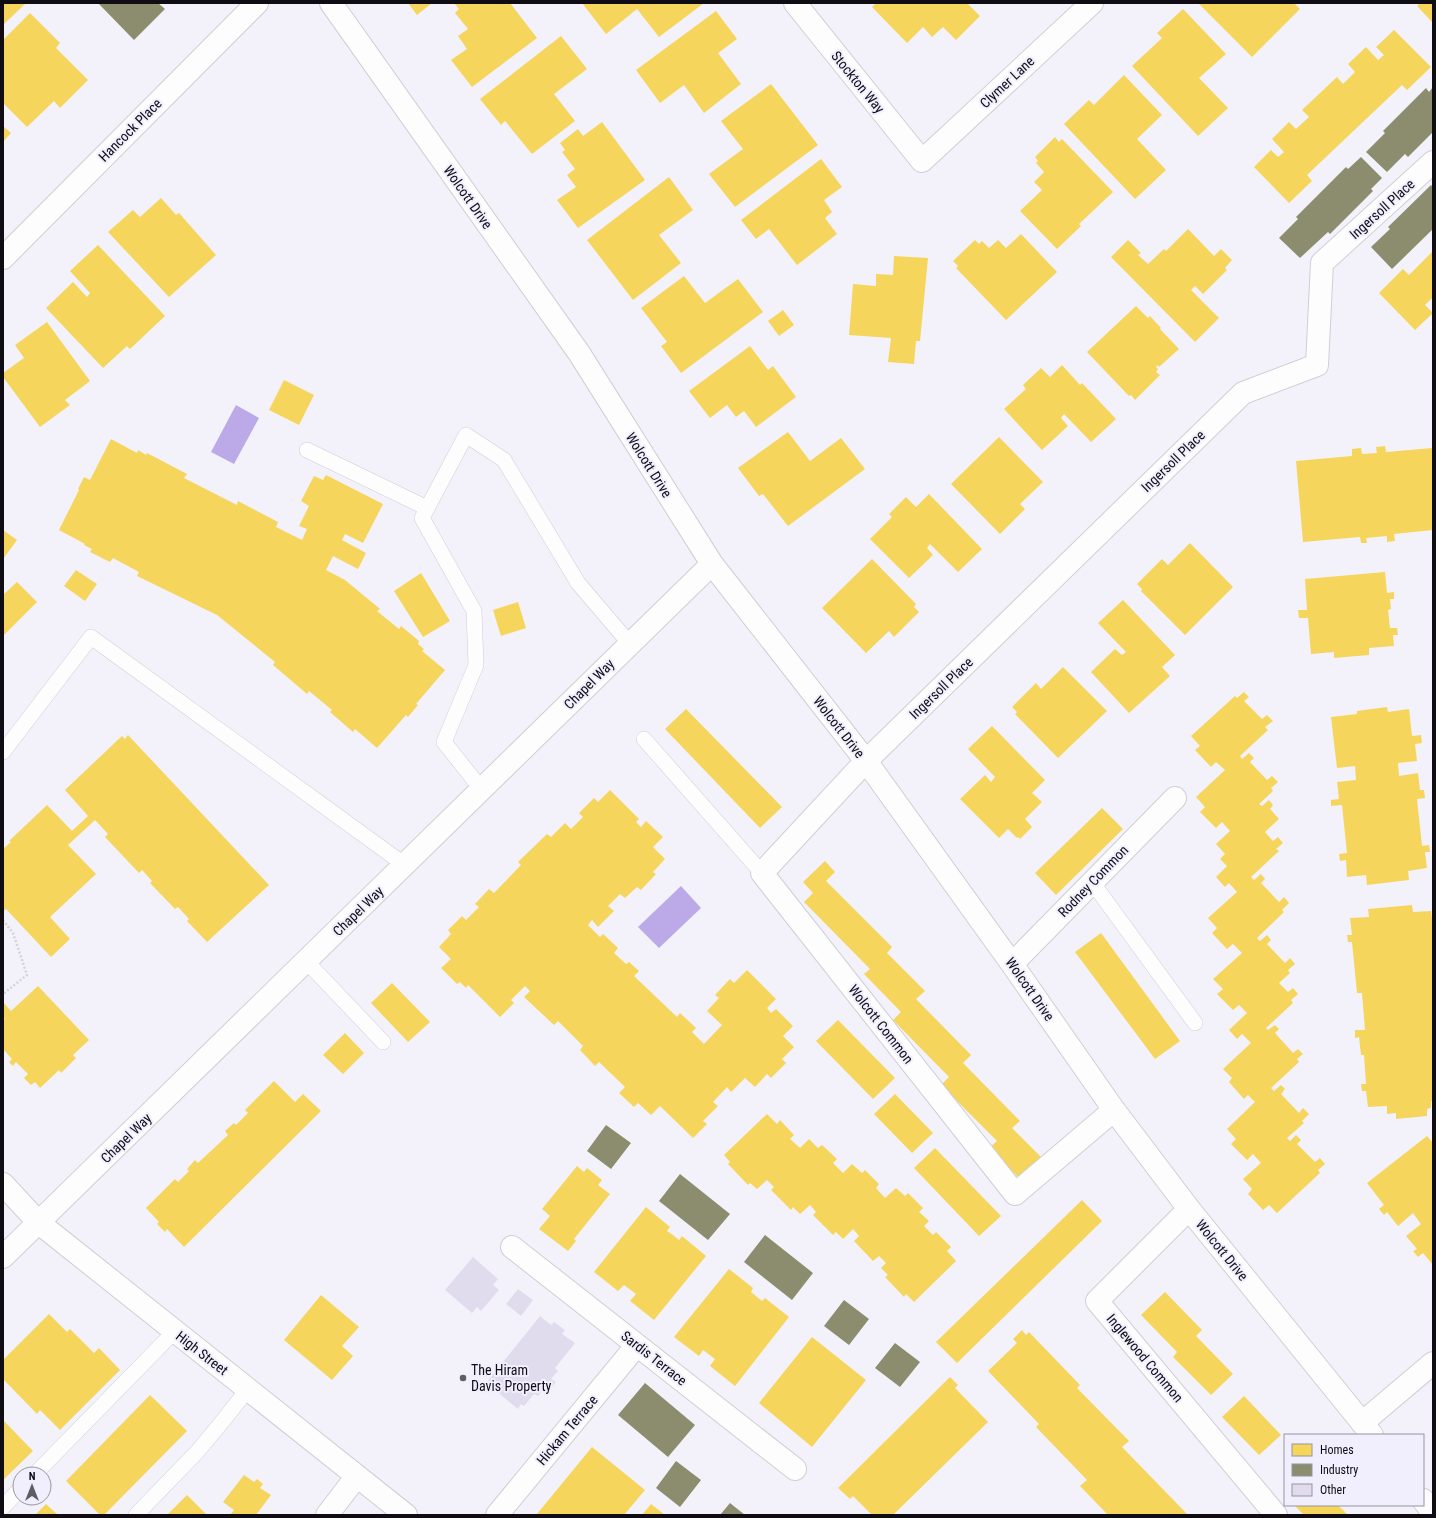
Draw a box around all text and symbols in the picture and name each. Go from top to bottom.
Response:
street label: Stockton Way [828,48,888,116]
street label: Clymer Lane [977,53,1038,111]
street label: Hancock Place [95,95,165,165]
street label: Wolcott Drive [440,162,496,232]
street label: Ingersoll Place [1346,175,1418,242]
street label: Ingersoll Place [1138,427,1208,495]
street label: Wolcott Drive [623,430,676,501]
street label: Ingersoll Place [906,654,976,722]
street label: Chapel Way [561,656,617,712]
street label: Wolcott Drive [810,693,868,761]
street label: Rodney Common [1055,842,1131,920]
street label: Chapel Way [329,883,387,939]
street label: Wolcott Drive [1002,954,1058,1024]
street label: Wolcott Common [845,981,917,1067]
street label: Chapel Way [97,1110,155,1166]
street label: Wolcott Drive [1193,1216,1252,1284]
street label: Inglewood Common [1103,1311,1187,1405]
street label: Sardis Terrace [618,1327,690,1389]
street label: High Street [173,1328,231,1378]
place label: The Hiram Davis Property [471,1362,552,1394]
marker: The Hiram Davis Property [458,1373,468,1383]
street label: Hickam Terrace [533,1392,601,1468]
legend [1284,1434,1424,1506]
text: Homes [1320,1443,1354,1457]
text: Industry [1320,1463,1358,1477]
north arrow [12,1466,52,1506]
text: N [29,1470,36,1483]
text: Other [1320,1483,1346,1497]

